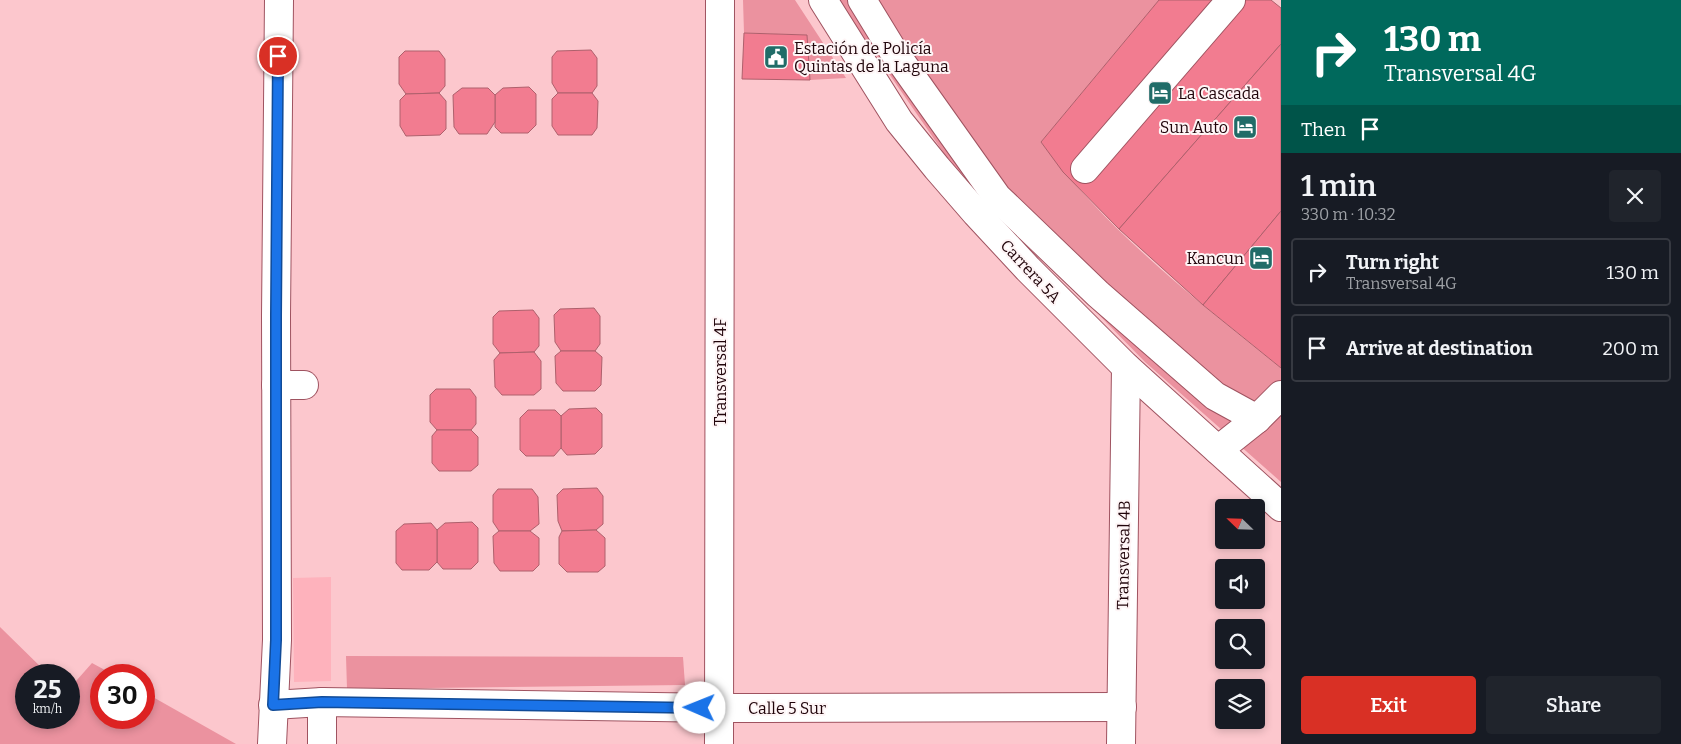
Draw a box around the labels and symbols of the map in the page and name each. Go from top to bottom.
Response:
pin [257,35,299,77]
place label: Estación de Policía Quintas de la Laguna [794,39,949,76]
public building icon: Estación de Policía Quintas de la Laguna [763,44,789,70]
hotel icon: La Cascada [1147,80,1173,106]
place label: La Cascada [1178,84,1260,103]
hotel icon: Sun Auto [1232,114,1258,140]
place label: Sun Auto [1160,118,1228,137]
street label: Carrera 5A [997,236,1065,307]
hotel icon: Kancun [1248,245,1274,271]
place label: Kancun [1186,249,1244,268]
street label: Transversal 4F [711,318,730,426]
north arrow [1215,499,1265,549]
street label: Transversal 4B [1113,500,1134,610]
speed limit sign: 30 [90,664,155,729]
position arrow [673,681,725,733]
street label: Calle 5 Sur [748,699,826,718]

